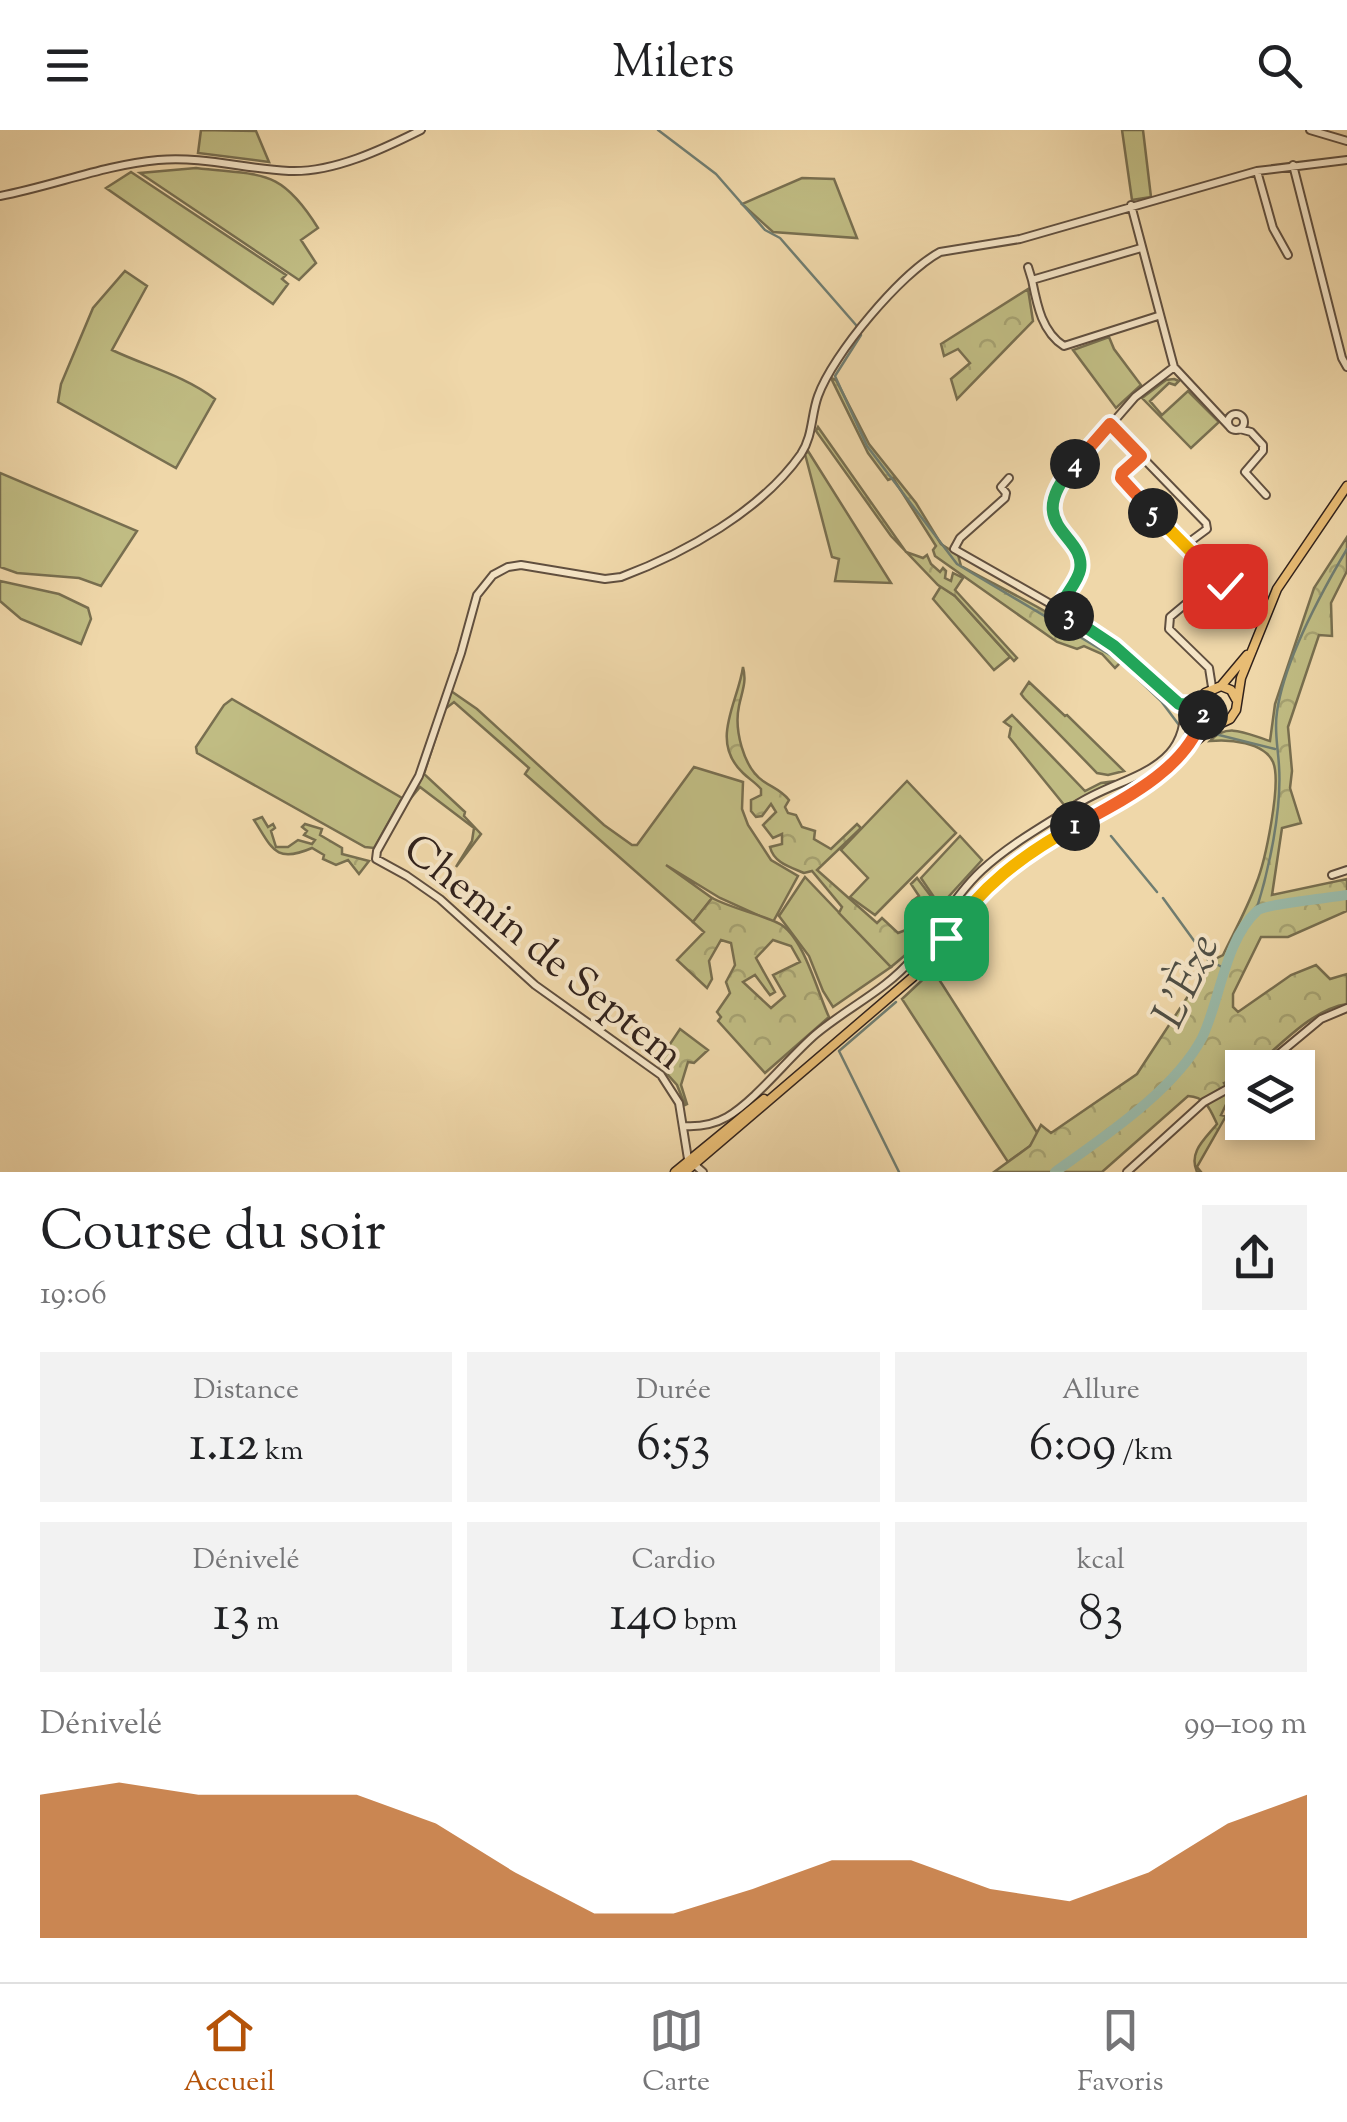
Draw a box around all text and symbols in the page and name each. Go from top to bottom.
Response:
text: Milers [613,33,734,98]
icon: menu [40,38,95,93]
icon: search [1252,38,1307,93]
pin: 4 [1050,439,1100,489]
text: 4 [1068,444,1082,484]
pin: 5 [1128,488,1178,538]
text: 5 [1148,493,1158,533]
pin [1183,544,1268,629]
icon: check [1198,559,1253,614]
pin: 3 [1044,591,1094,641]
text: 3 [1063,596,1075,636]
pin: 2 [1178,690,1228,740]
text: 2 [1196,695,1210,735]
pin: 1 [1050,801,1100,851]
text: 1 [1070,806,1080,846]
street label: Chemin de Septem [389,822,695,1086]
pin [904,896,989,981]
icon: arrive [919,911,974,966]
water label: L'Èze [1139,925,1239,1040]
map controls [1225,1050,1315,1140]
button: layers [1225,1050,1315,1140]
text: Course du soir [40,1195,386,1274]
button: share [1202,1205,1307,1310]
text: 19:06 [40,1272,107,1318]
text: Distance [193,1371,299,1411]
text: Durée [636,1371,711,1411]
text: Allure [1062,1371,1140,1411]
text: 1.12 [189,1411,259,1483]
text: 6:53 [636,1411,711,1483]
text: 6:09 [1029,1411,1116,1483]
text: km [259,1432,303,1472]
text: /km [1116,1432,1173,1472]
text: Dénivelé [193,1541,300,1581]
text: Cardio [631,1541,716,1581]
text: kcal [1077,1541,1125,1581]
text: 13 [213,1581,250,1653]
text: 140 [610,1581,678,1653]
text: 83 [1078,1581,1123,1653]
text: m [250,1602,279,1642]
text: bpm [678,1602,737,1642]
text: Dénivelé [40,1702,162,1748]
text: 99–109 m [1184,1702,1307,1748]
tab: Accueil [184,2003,275,2103]
tab: Carte [642,2003,710,2103]
tab: Favoris [1077,2003,1163,2103]

